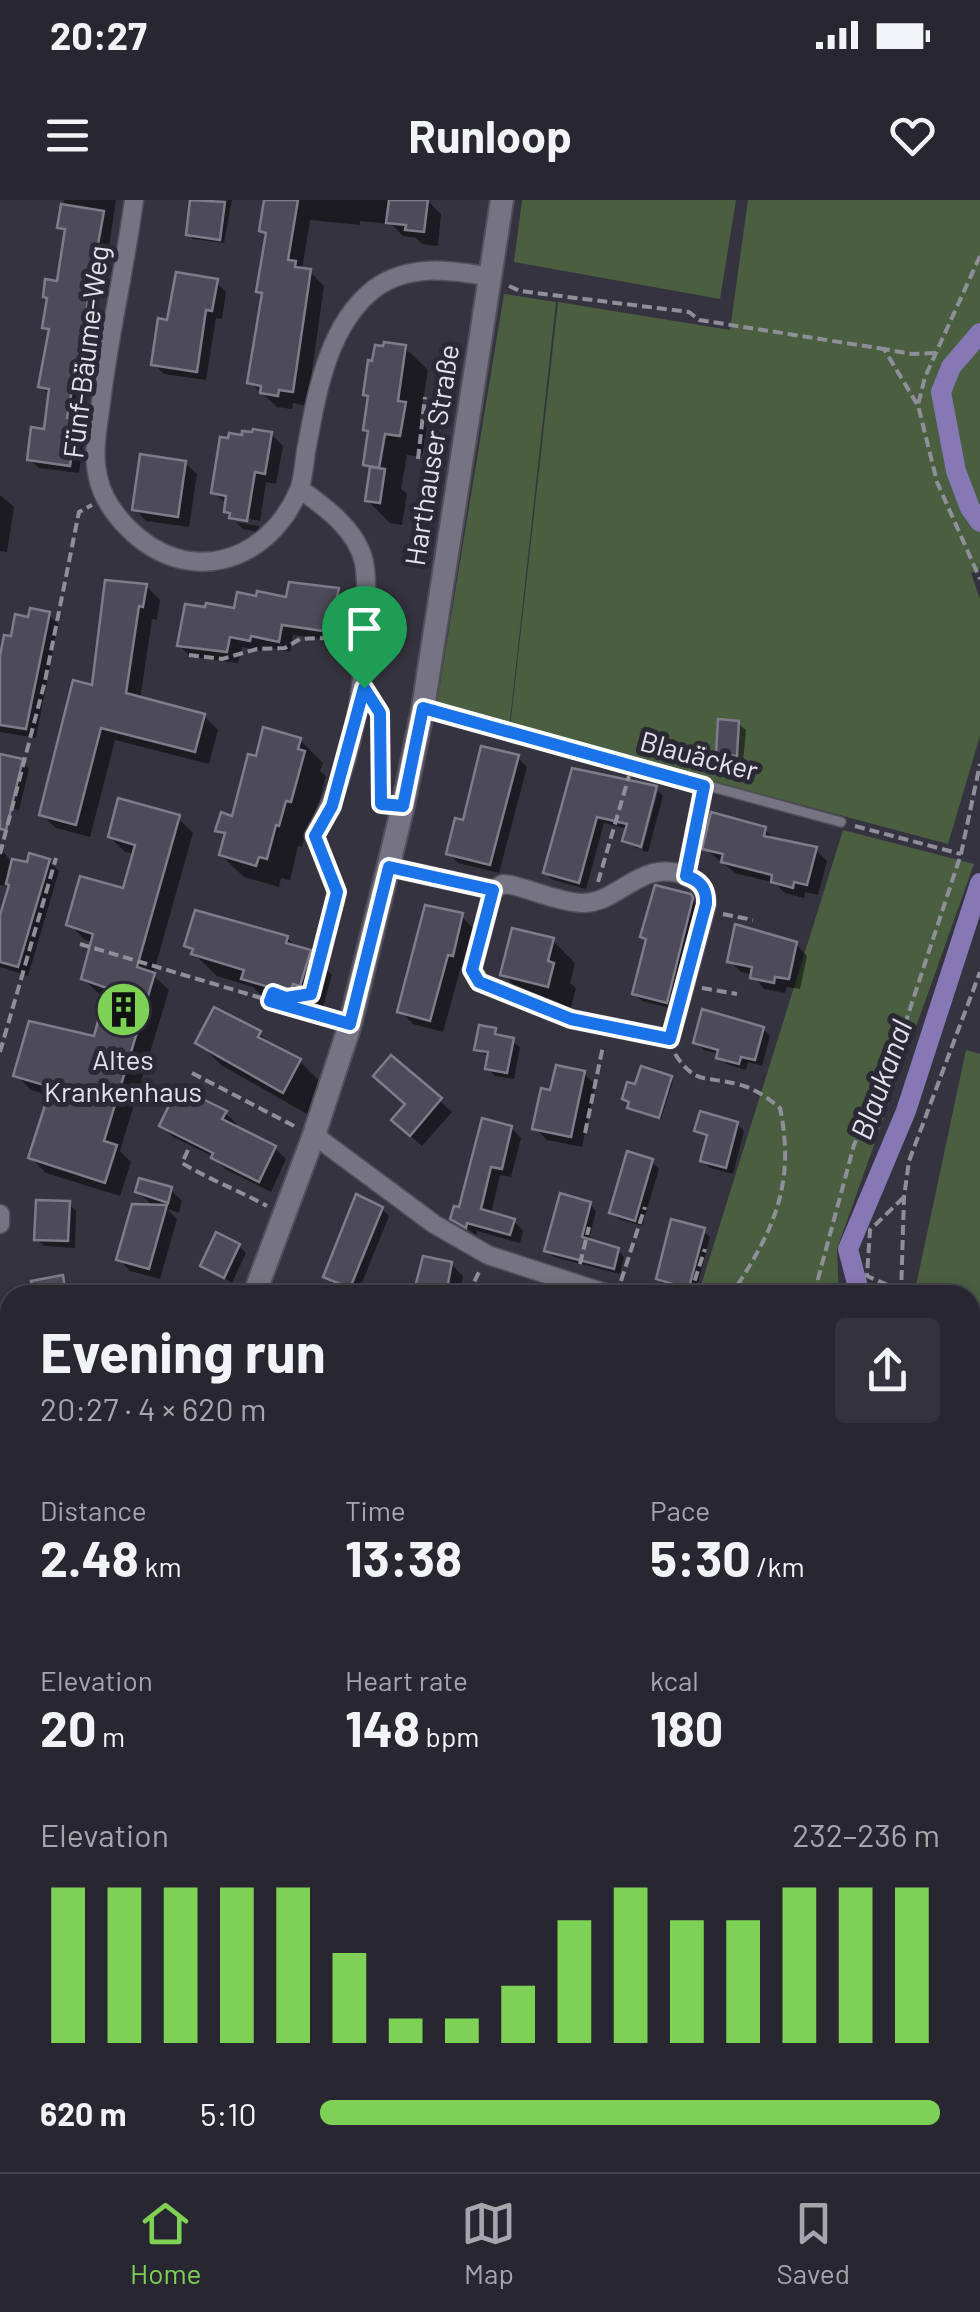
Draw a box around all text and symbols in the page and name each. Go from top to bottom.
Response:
text: 20:27 [50,12,147,58]
icon: menu [40,108,95,163]
text: Runloop [408,108,572,162]
icon: heart [885,108,940,163]
street label: Fünf-Bäume-Weg [55,244,115,460]
street label: Harthauser Straße [397,342,465,568]
pin [322,586,407,689]
icon: arrive [337,601,392,656]
street label: Blauäcker [637,723,762,787]
building icon: Altes Krankenhaus [93,979,153,1039]
water label: Blaukanal [842,1014,918,1144]
place label: Altes Krankenhaus [44,1042,202,1108]
text: Evening run [40,1318,326,1384]
button: share [835,1318,940,1423]
text: 20:27 · 4 × 620 m [40,1389,266,1427]
text: Distance [40,1493,147,1527]
text: Time [345,1493,406,1527]
text: Pace [650,1493,710,1527]
text: 2.48 [40,1527,139,1587]
text: 13:38 [345,1527,462,1587]
text: 5:30 [650,1527,751,1587]
text: km [139,1549,182,1583]
text: /km [751,1549,805,1583]
text: Elevation [40,1663,153,1697]
text: Heart rate [345,1663,468,1697]
text: kcal [650,1663,699,1697]
text: 20 [40,1697,97,1757]
text: 148 [345,1697,420,1757]
text: 180 [650,1697,723,1757]
text: m [97,1719,125,1753]
text: bpm [420,1719,480,1753]
text: Elevation [40,1815,169,1853]
text: 232–236 m [792,1815,940,1853]
text: 620 m [40,2094,126,2132]
text: 5:10 [200,2094,257,2132]
tab: Home [130,2196,201,2290]
tab: Map [461,2196,516,2290]
tab: Saved [777,2196,850,2290]

